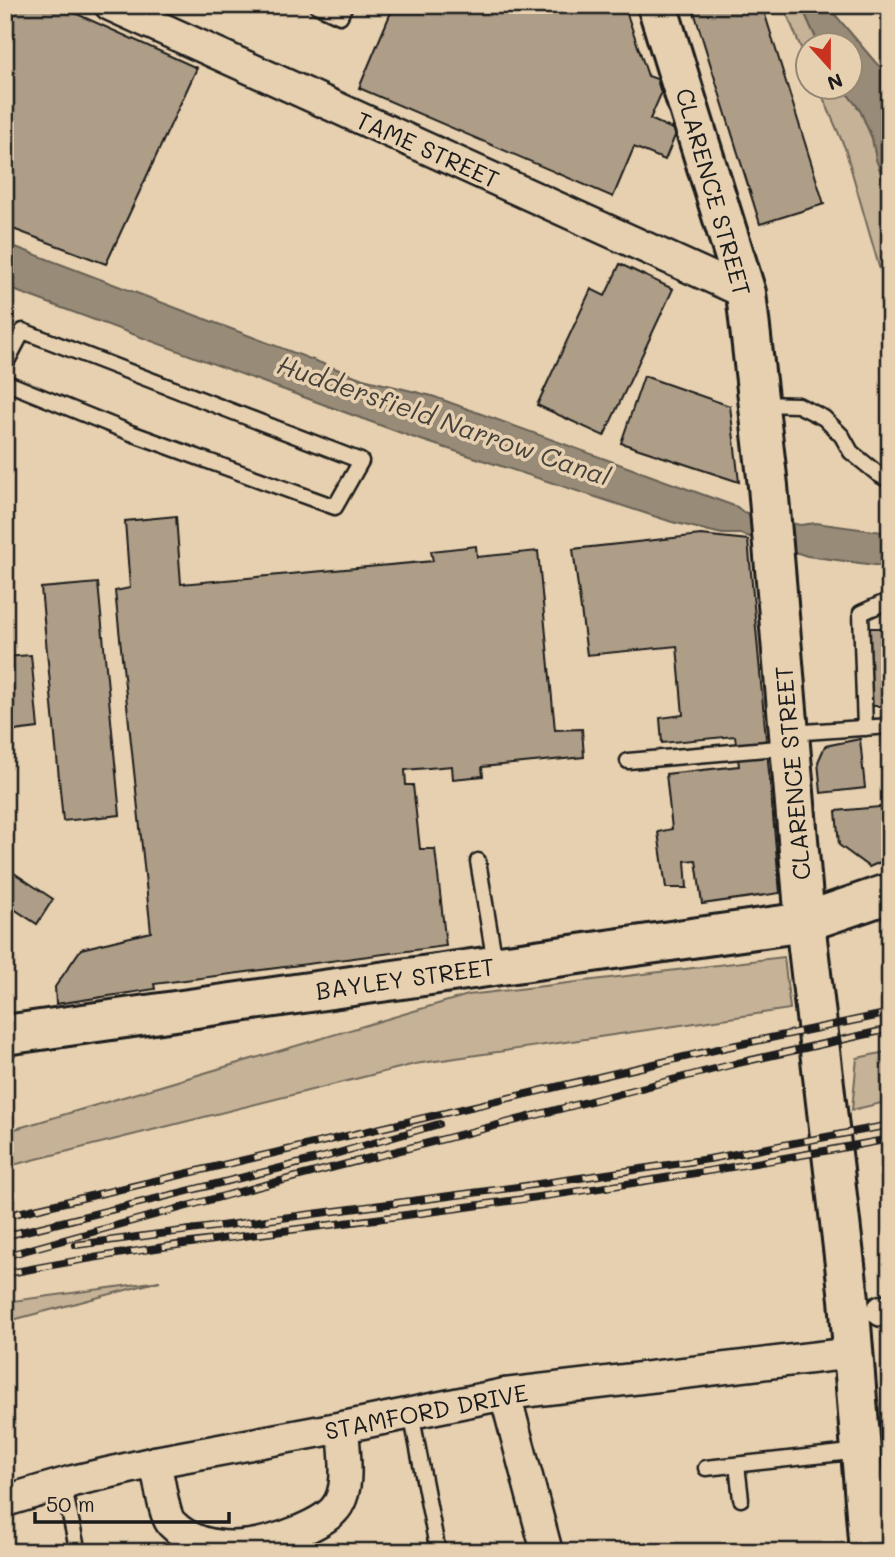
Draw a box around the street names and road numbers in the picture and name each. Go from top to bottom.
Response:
street label: CLARENCE STREET [669,84,759,300]
street label: TAME STREET [352,104,504,194]
street label: CLARENCE STREET [767,665,817,881]
street label: BAYLEY STREET [314,950,496,1006]
street label: STAMFORD DRIVE [322,1376,530,1446]

